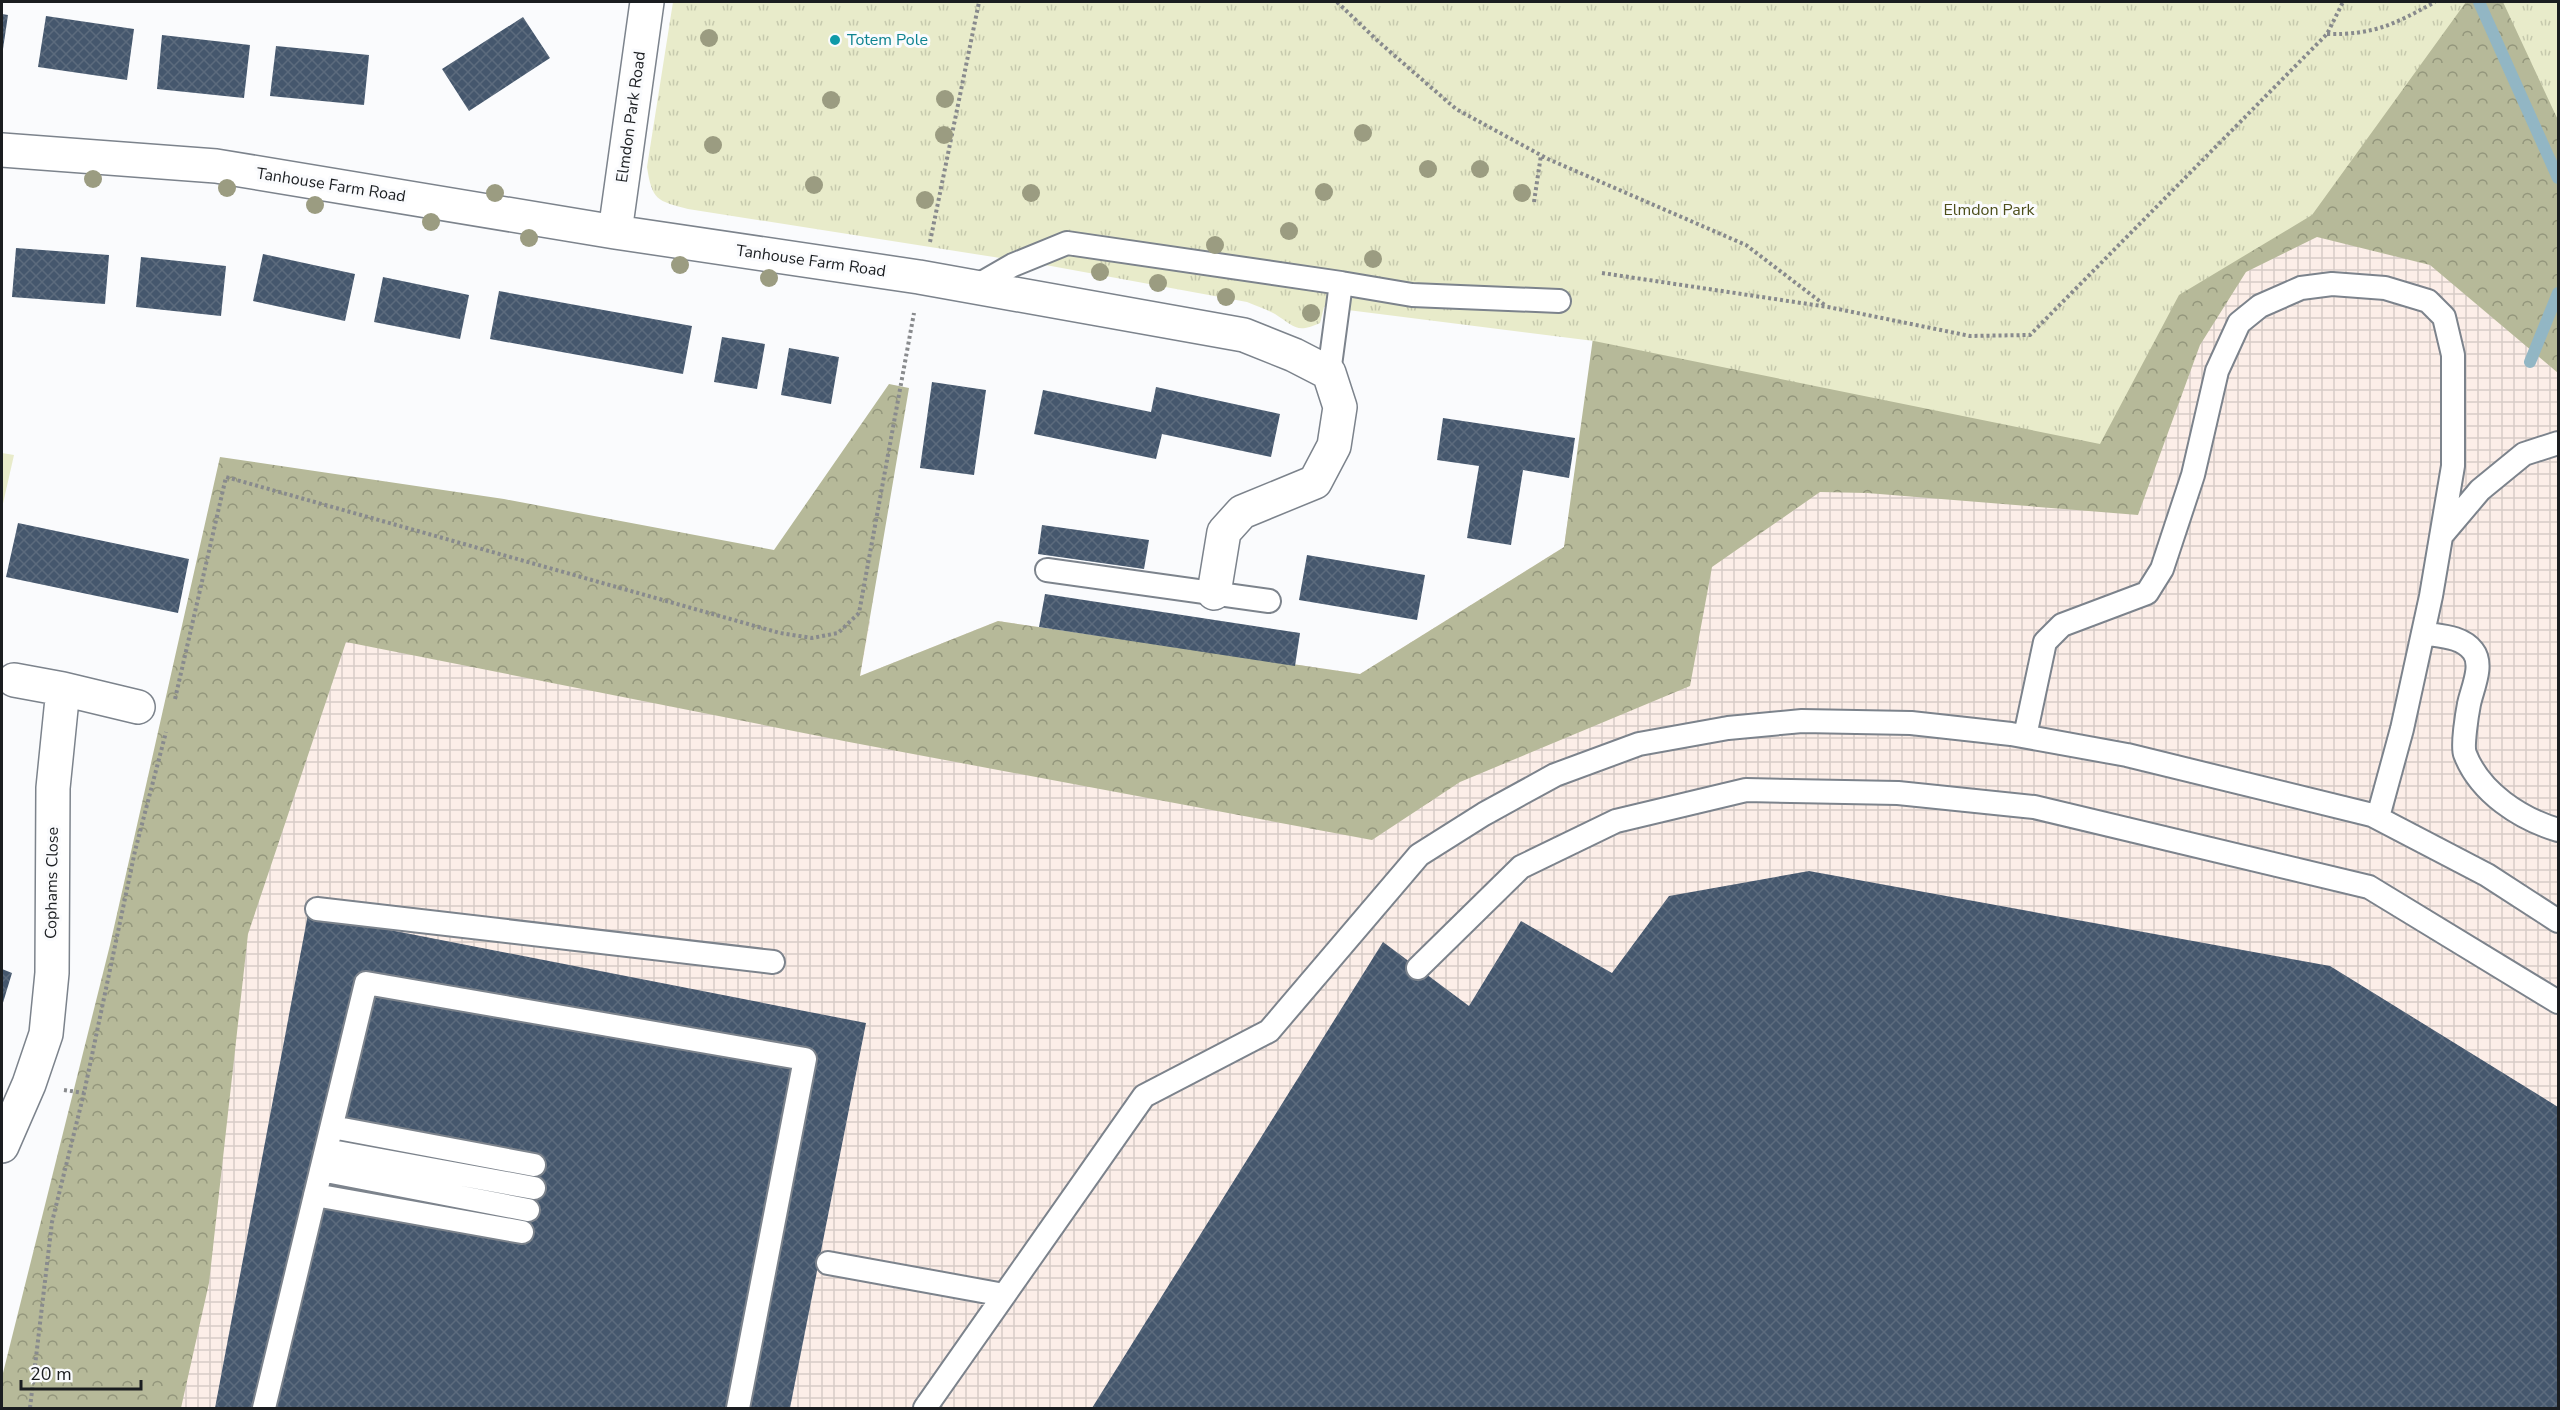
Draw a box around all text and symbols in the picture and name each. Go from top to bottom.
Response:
place label: Totem Pole [847,29,928,51]
marker: Totem Pole [828,33,842,47]
street label: Elmdon Park Road [611,50,651,184]
street label: Tanhouse Farm Road [255,162,407,208]
park label: Elmdon Park [1943,199,2036,221]
street label: Tanhouse Farm Road [735,240,887,282]
street label: Cophams Close [40,827,64,939]
scale bar [21,1353,141,1391]
text: 20 m [30,1362,72,1386]

